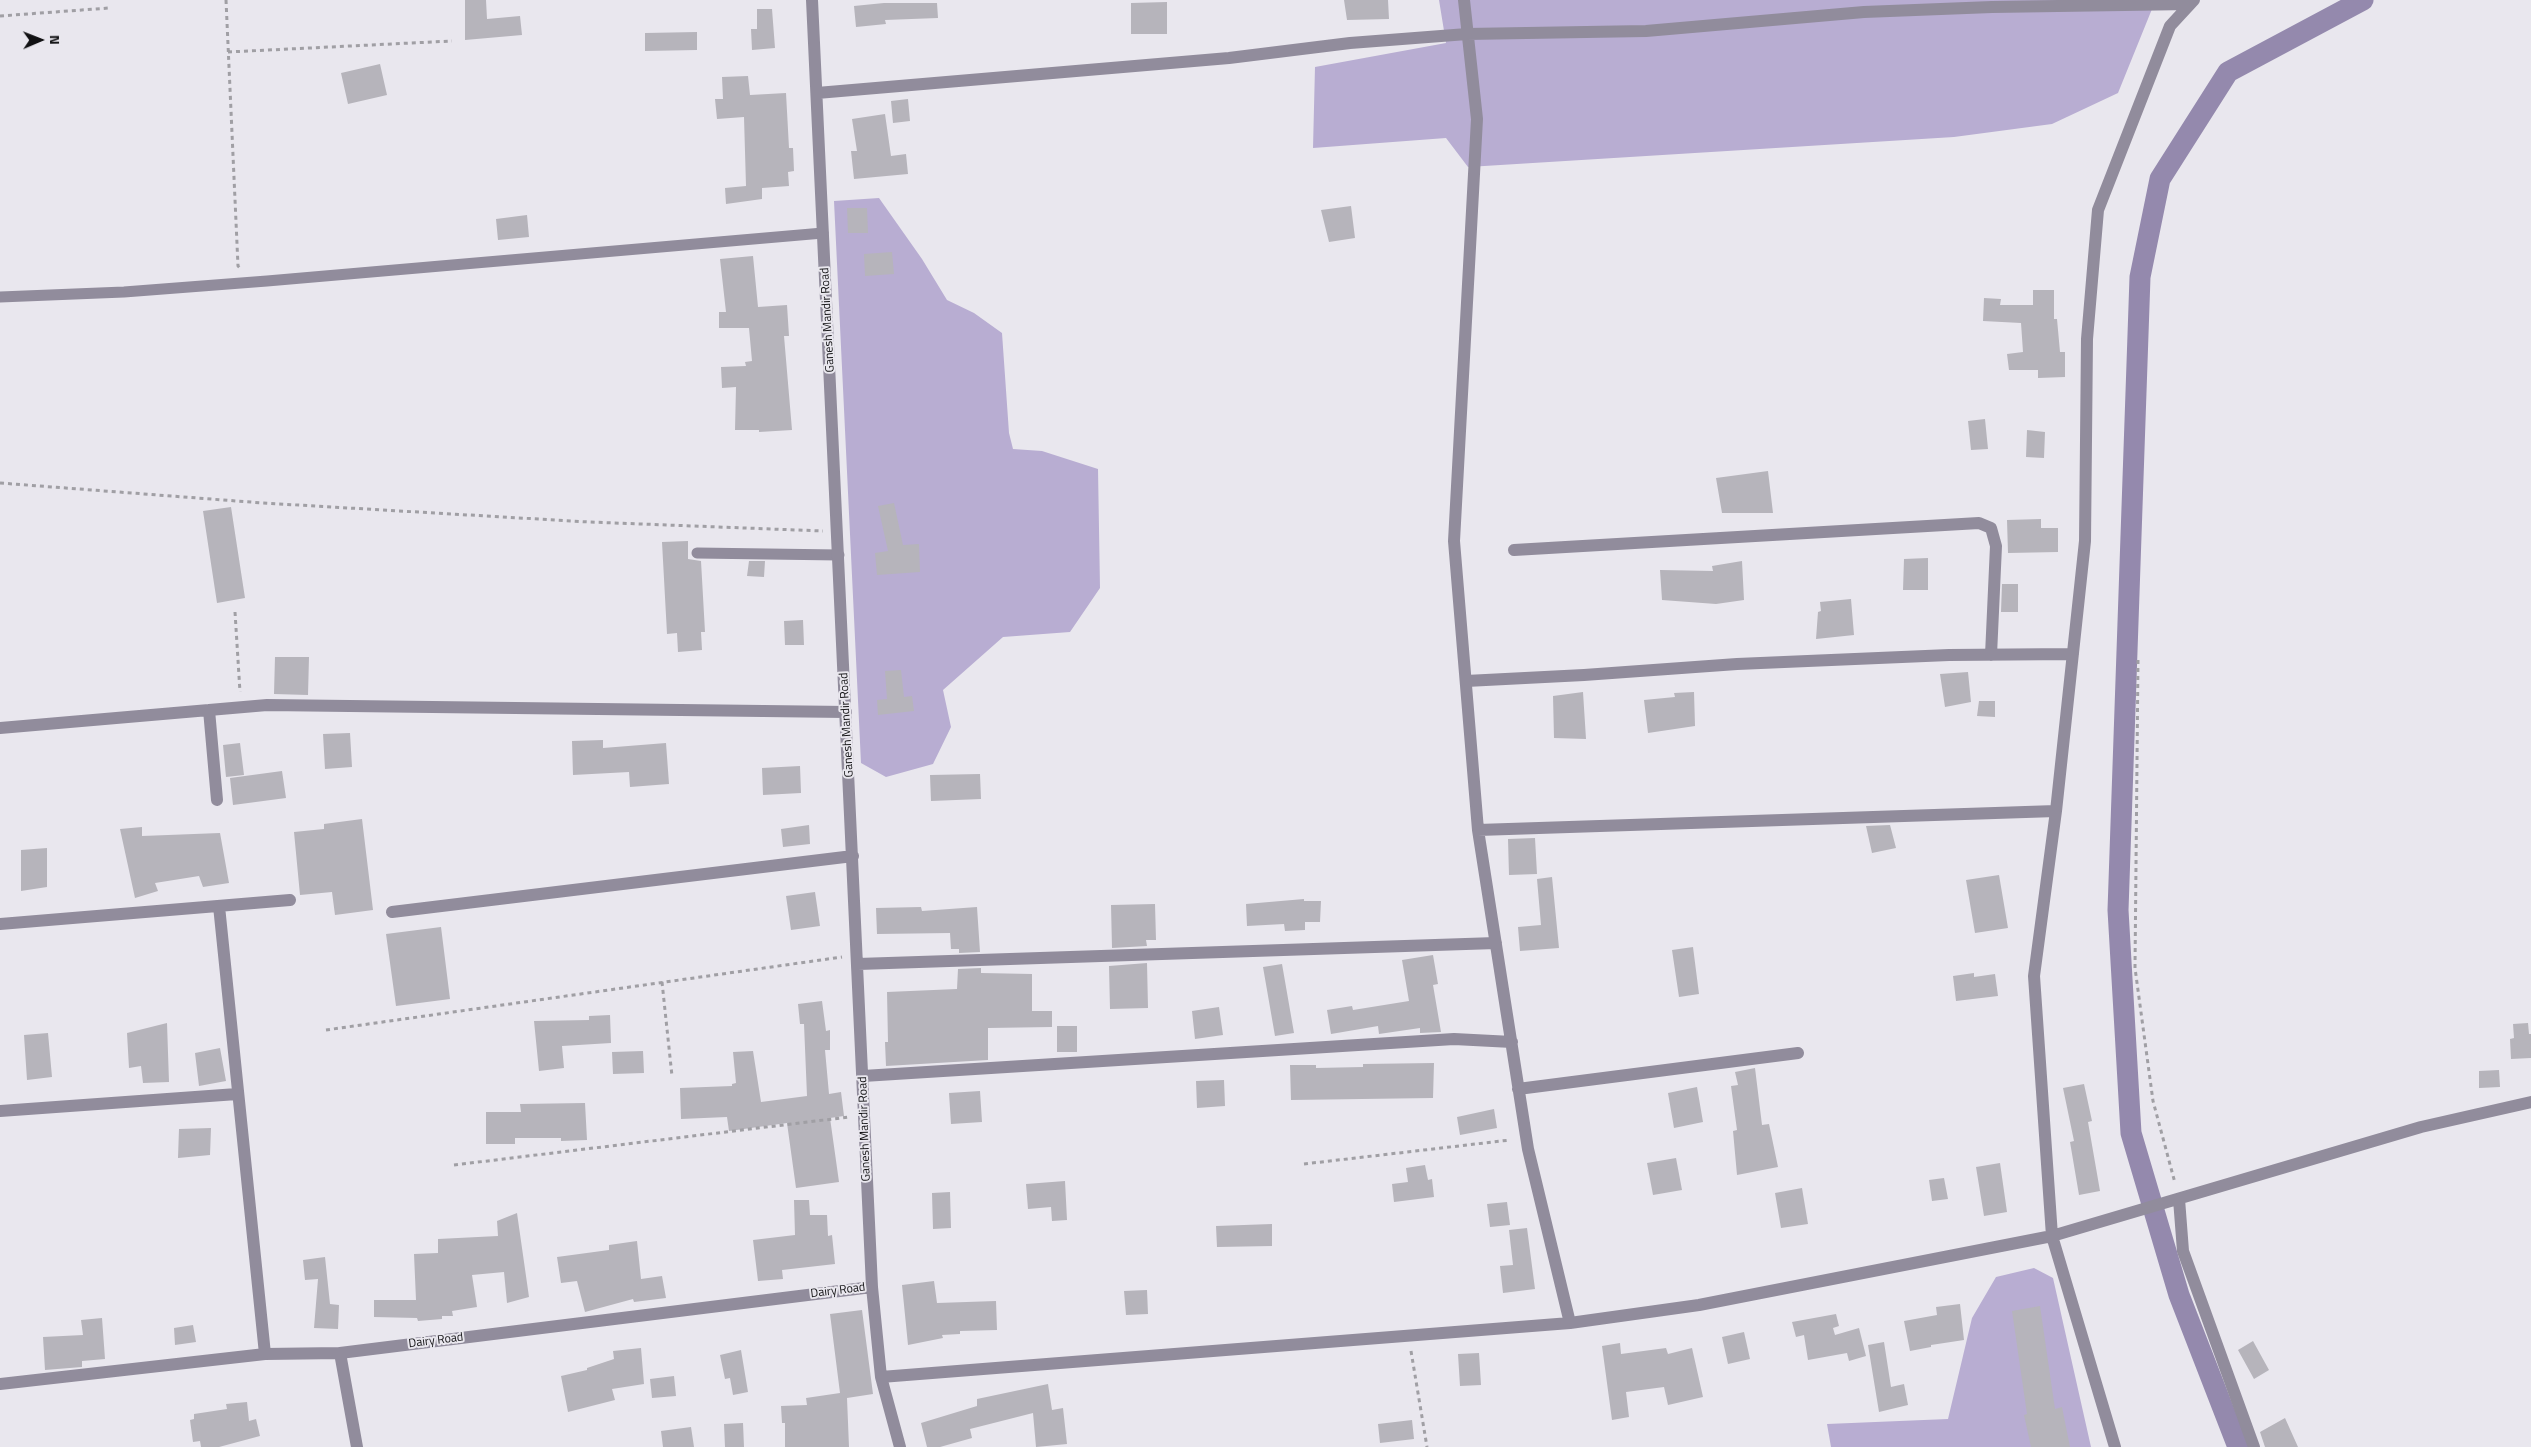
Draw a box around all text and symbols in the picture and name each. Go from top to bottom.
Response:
north arrow [15,15,65,65]
text: N [45,35,66,45]
street label: Ganesh Mandir Road [818,267,838,373]
street label: Ganesh Mandir Road [837,672,857,778]
street label: Ganesh Mandir Road [856,1076,874,1182]
street label: Dairy Road [810,1281,866,1301]
street label: Dairy Road [408,1331,464,1351]

